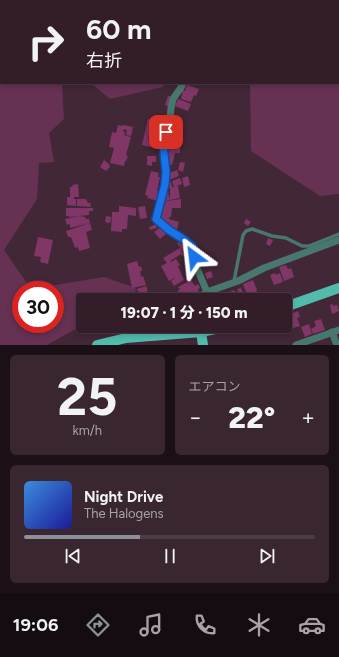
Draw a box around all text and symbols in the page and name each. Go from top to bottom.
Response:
text: 60 m [86,12,151,46]
icon: right [20,16,72,68]
text: 右折 [86,50,122,72]
pin [149,115,183,149]
icon: arrive [155,121,177,143]
position arrow [173,236,215,278]
speed limit sign: 30 [12,281,64,333]
text: 19:07 · 1 分 · 150 m [121,304,247,322]
text: 25 [57,366,117,428]
text: エアコン [189,379,241,394]
text: 22° [228,399,275,436]
text: − [189,404,202,431]
text: + [301,404,315,431]
text: km/h [72,423,102,438]
text: Night Drive [84,488,163,506]
text: The Halogens [84,506,164,521]
icon: previous [62,545,84,567]
icon: pause [159,545,181,567]
icon: next [256,545,278,567]
icon: directions [84,611,112,639]
icon: music [137,611,165,639]
icon: phone [191,611,219,639]
icon: climate [245,611,273,639]
icon: car [298,611,326,639]
text: 19:06 [13,614,58,636]

